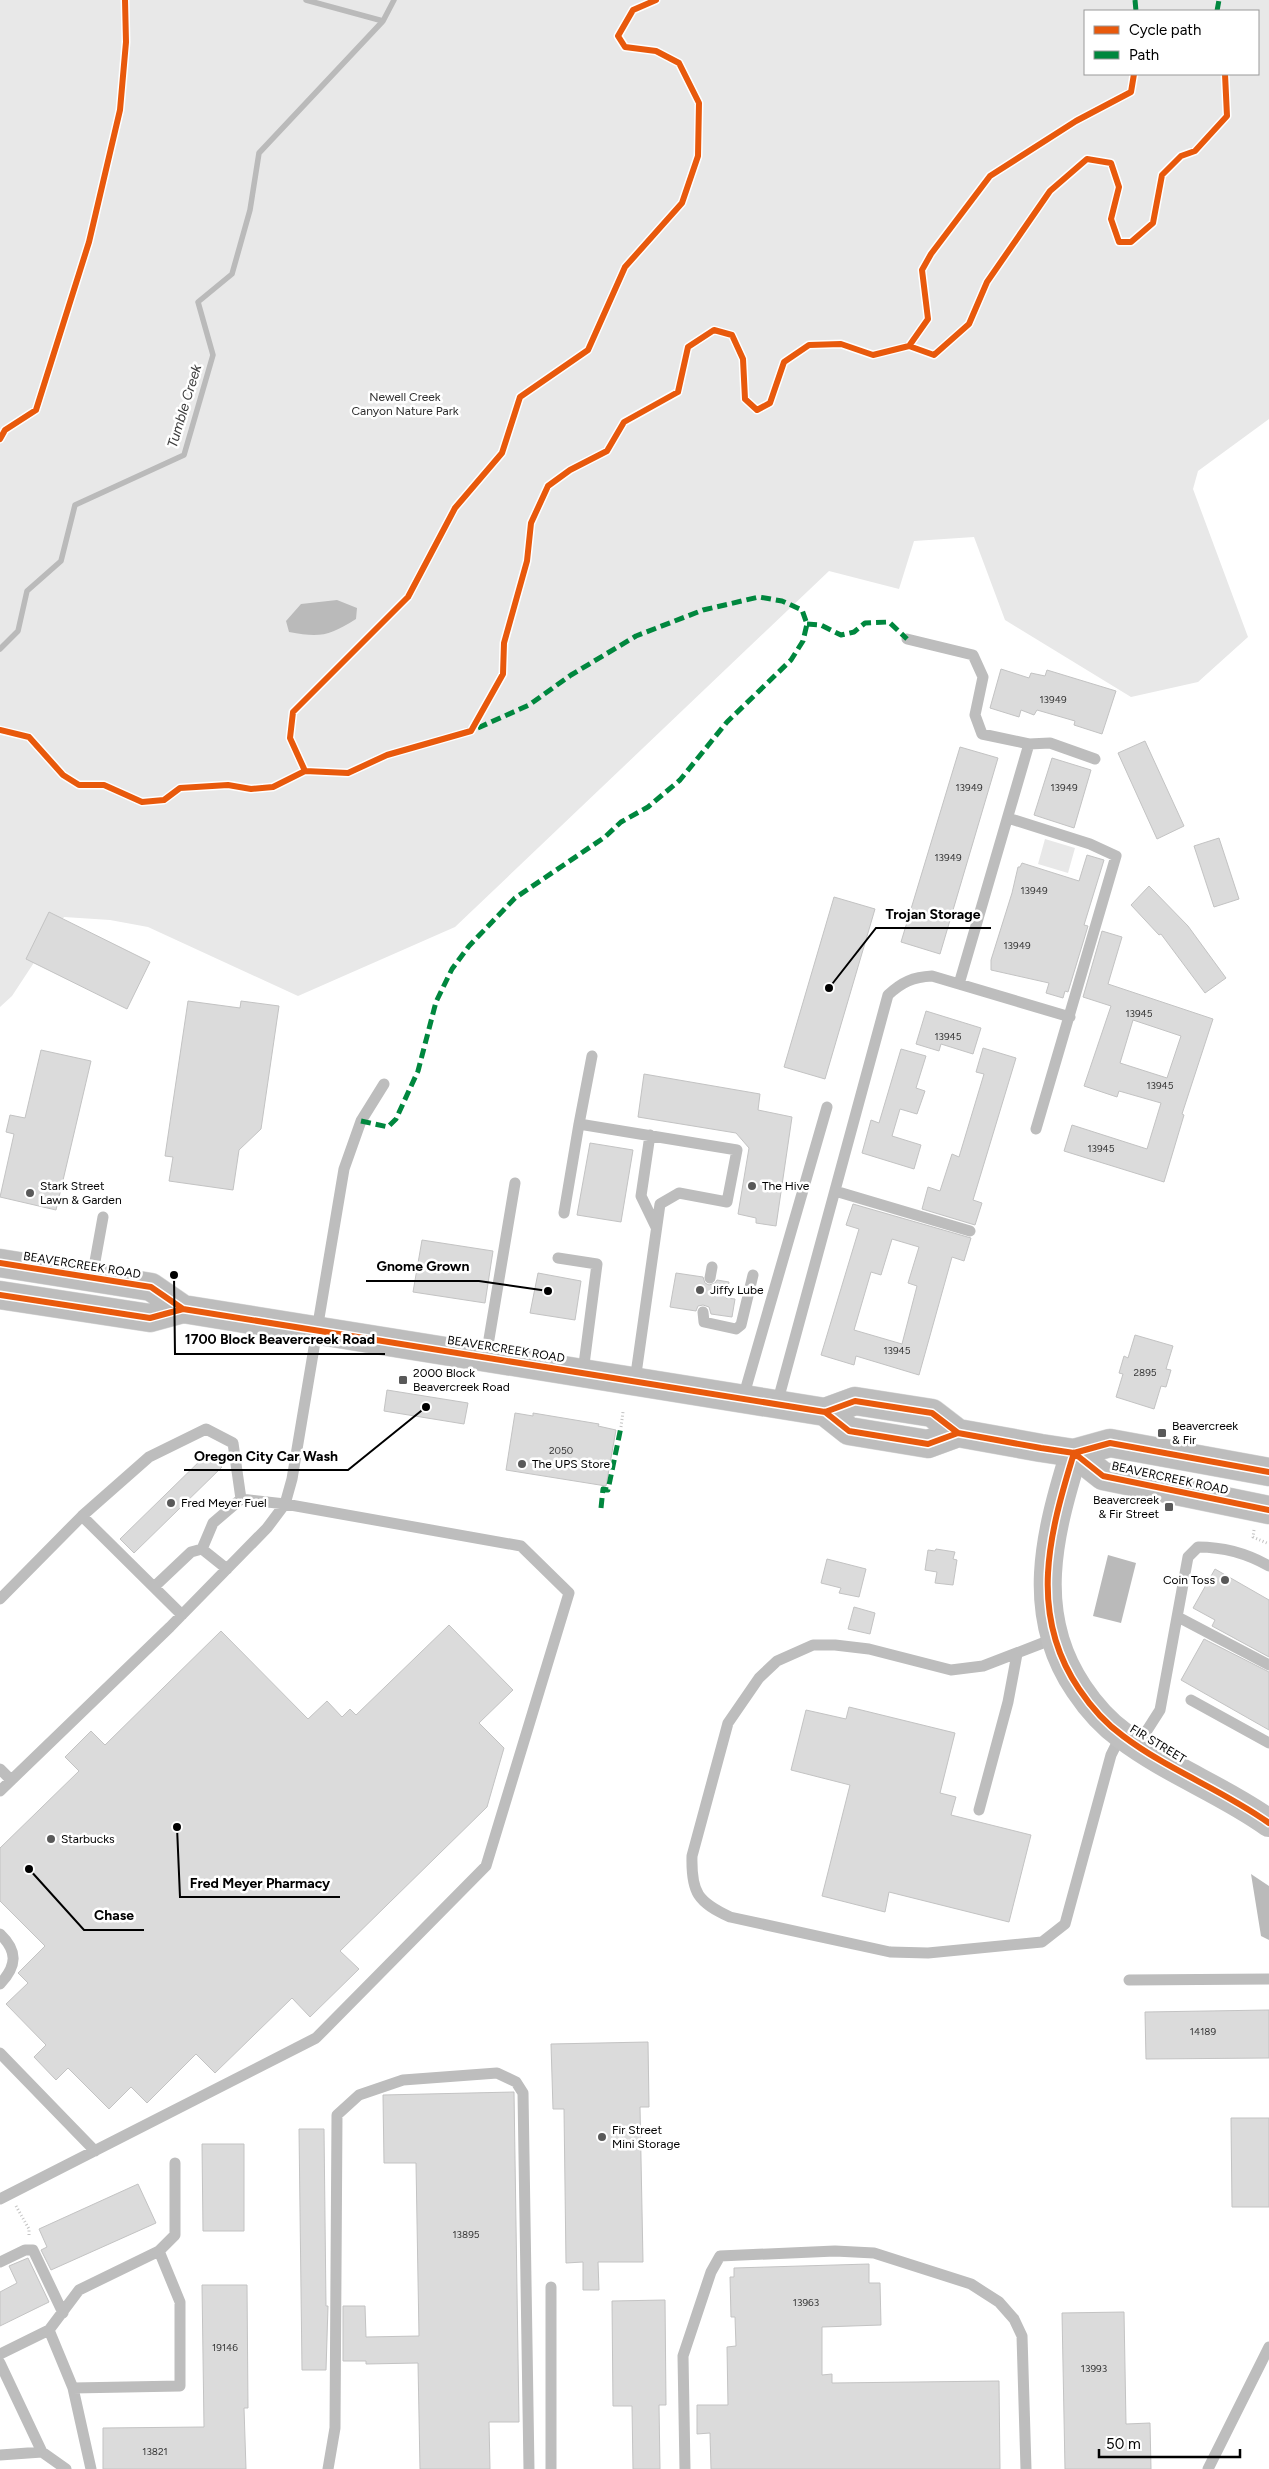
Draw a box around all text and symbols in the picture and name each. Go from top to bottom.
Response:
legend [1084,10,1259,75]
text: Cycle path [1129,21,1201,39]
text: Path [1129,46,1159,64]
water label: Tumble Creek [164,361,206,450]
park label: Newell Creek Canyon Nature Park [351,390,459,418]
house number: 13949 [1039,693,1067,706]
house number: 13949 [955,781,983,794]
house number: 13949 [1050,781,1078,794]
house number: 13949 [934,851,962,864]
house number: 13949 [1020,884,1048,897]
callout: Trojan Storage [876,899,991,928]
text: Trojan Storage [886,906,981,923]
house number: 13949 [1003,939,1031,952]
house number: 13945 [1125,1007,1153,1020]
house number: 13945 [934,1030,962,1043]
house number: 13945 [1146,1079,1174,1092]
house number: 13945 [1087,1142,1115,1155]
place label: Stark Street Lawn & Garden [40,1179,122,1207]
place label: The Hive [762,1179,810,1193]
marker: The Hive [746,1180,758,1192]
marker: Stark Street Lawn & Garden [24,1187,36,1199]
street label: BEAVERCREEK ROAD [22,1249,142,1281]
callout: Gnome Grown [366,1252,479,1281]
text: Gnome Grown [377,1258,470,1275]
place label: Jiffy Lube [710,1283,764,1297]
marker: Jiffy Lube [694,1284,706,1296]
callout: 1700 Block Beavercreek Road [175,1325,385,1354]
text: 1700 Block Beavercreek Road [185,1331,375,1348]
street label: BEAVERCREEK ROAD [446,1333,566,1365]
house number: 13945 [883,1344,911,1357]
place label: 2000 Block Beavercreek Road [413,1366,510,1394]
house number: 2895 [1133,1366,1157,1379]
marker: 2000 Block Beavercreek Road [397,1374,409,1386]
place label: Beavercreek & Fir [1172,1419,1238,1447]
marker: Beavercreek & Fir [1156,1427,1168,1439]
callout: Oregon City Car Wash [184,1441,348,1470]
house number: 2050 [549,1444,573,1457]
text: Oregon City Car Wash [194,1448,338,1465]
place label: The UPS Store [532,1457,610,1471]
marker: The UPS Store [516,1458,528,1470]
street label: BEAVERCREEK ROAD [1110,1459,1230,1497]
place label: Beavercreek & Fir Street [1093,1493,1159,1521]
place label: Fred Meyer Fuel [181,1496,267,1510]
marker: Fred Meyer Fuel [165,1497,177,1509]
marker: Beavercreek & Fir Street [1163,1501,1175,1513]
place label: Coin Toss [1163,1573,1215,1587]
marker: Coin Toss [1219,1574,1231,1586]
street label: FIR STREET [1128,1722,1189,1766]
place label: Starbucks [61,1832,115,1846]
marker: Starbucks [45,1833,57,1845]
callout: Fred Meyer Pharmacy [180,1868,340,1897]
text: Fred Meyer Pharmacy [190,1875,331,1892]
callout: Chase [84,1901,144,1930]
text: Chase [94,1907,134,1924]
house number: 14189 [1190,2025,1216,2038]
place label: Fir Street Mini Storage [612,2123,680,2151]
marker: Fir Street Mini Storage [596,2131,608,2143]
house number: 13895 [452,2228,480,2241]
house number: 13963 [793,2296,819,2309]
house number: 19146 [212,2341,238,2354]
house number: 13993 [1081,2362,1107,2375]
scale bar [1099,2426,1240,2458]
text: 50 m [1106,2435,1141,2453]
house number: 13821 [142,2445,168,2458]

